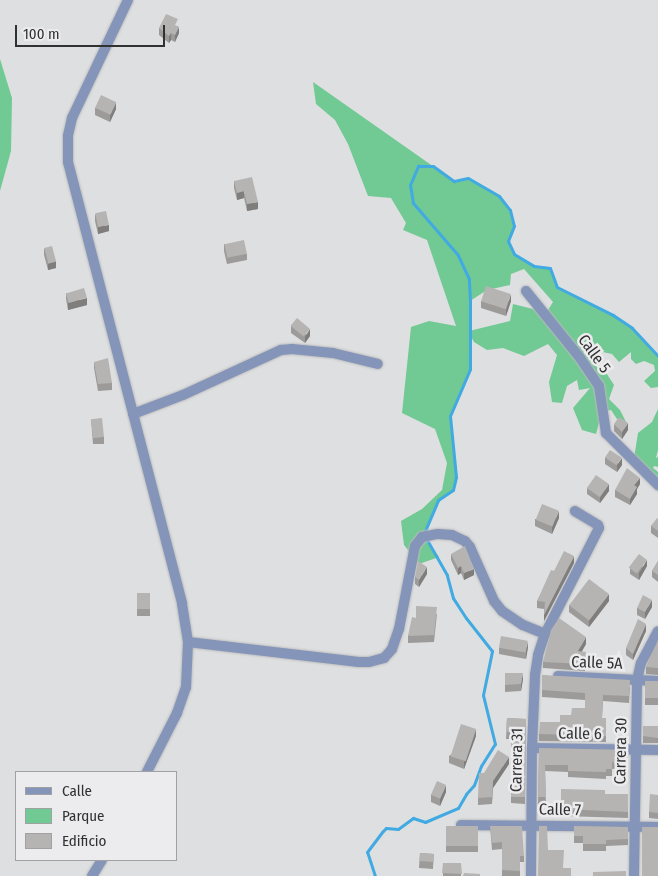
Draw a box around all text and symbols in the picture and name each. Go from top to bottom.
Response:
scale bar [18,15,168,47]
text: 100 m [23,25,60,43]
street label: Calle 5 [574,331,614,377]
street label: Calle 5A [571,653,623,673]
street label: Carrera 30 [611,718,631,784]
street label: Calle 6 [558,724,602,744]
street label: Carrera 31 [507,728,527,792]
legend [15,771,178,861]
text: Calle [62,782,92,800]
street label: Calle 7 [539,800,581,820]
text: Parque [62,807,105,825]
text: Edificio [62,832,107,850]

